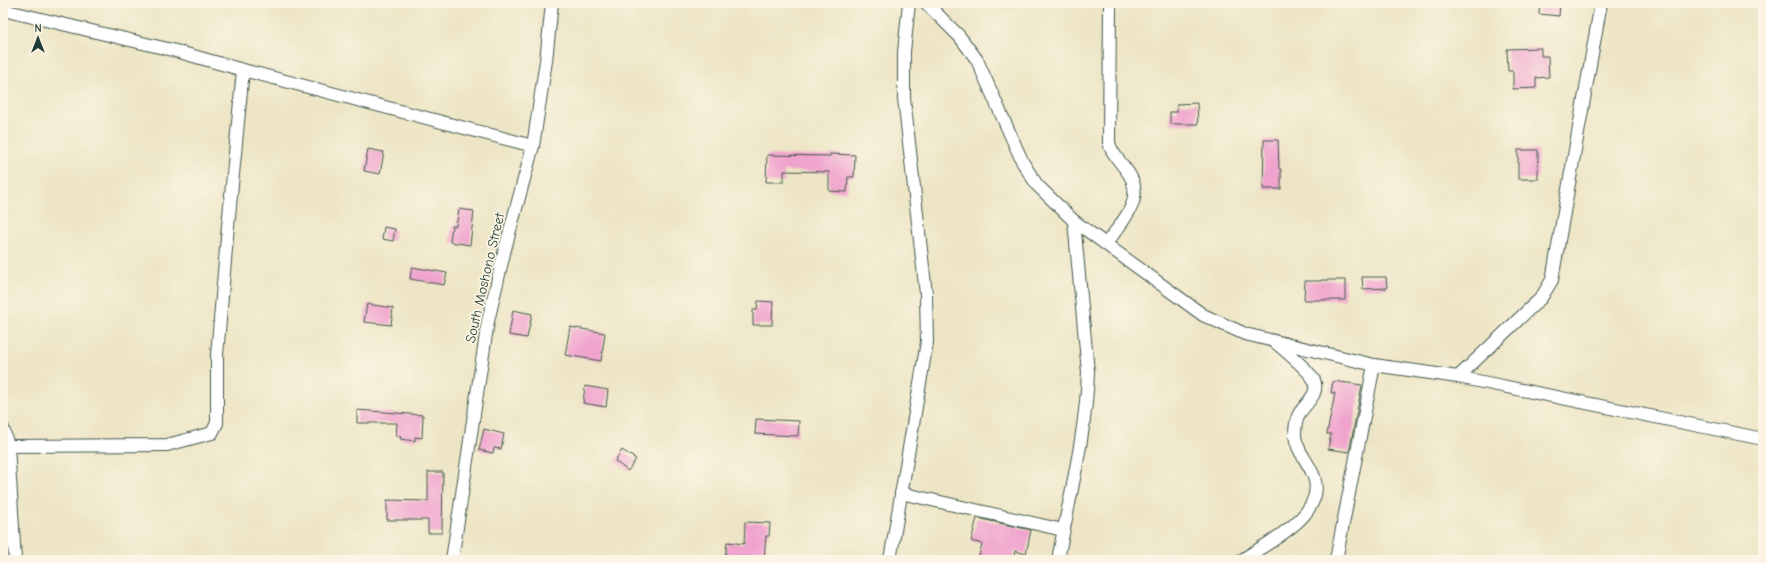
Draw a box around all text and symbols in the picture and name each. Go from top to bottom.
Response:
north arrow [18,18,58,58]
text: N [34,22,42,35]
street label: South Moshono Street [462,210,508,345]

